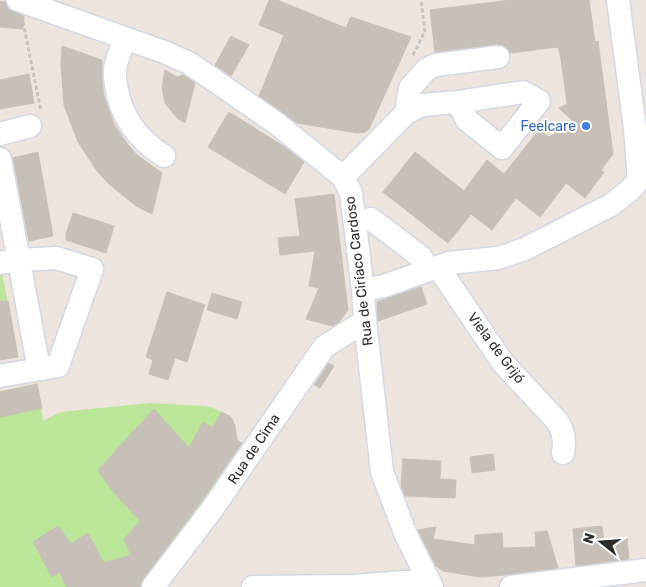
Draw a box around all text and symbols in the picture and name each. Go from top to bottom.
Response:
place label: Feelcare [520,118,576,135]
marker: Feelcare [580,120,592,132]
street label: Rua de Ciríaco Cardoso [341,195,377,347]
street label: Viela de Grijó [464,309,528,387]
street label: Rua de Cima [224,411,284,487]
north arrow [576,517,626,567]
text: N [579,531,599,546]

